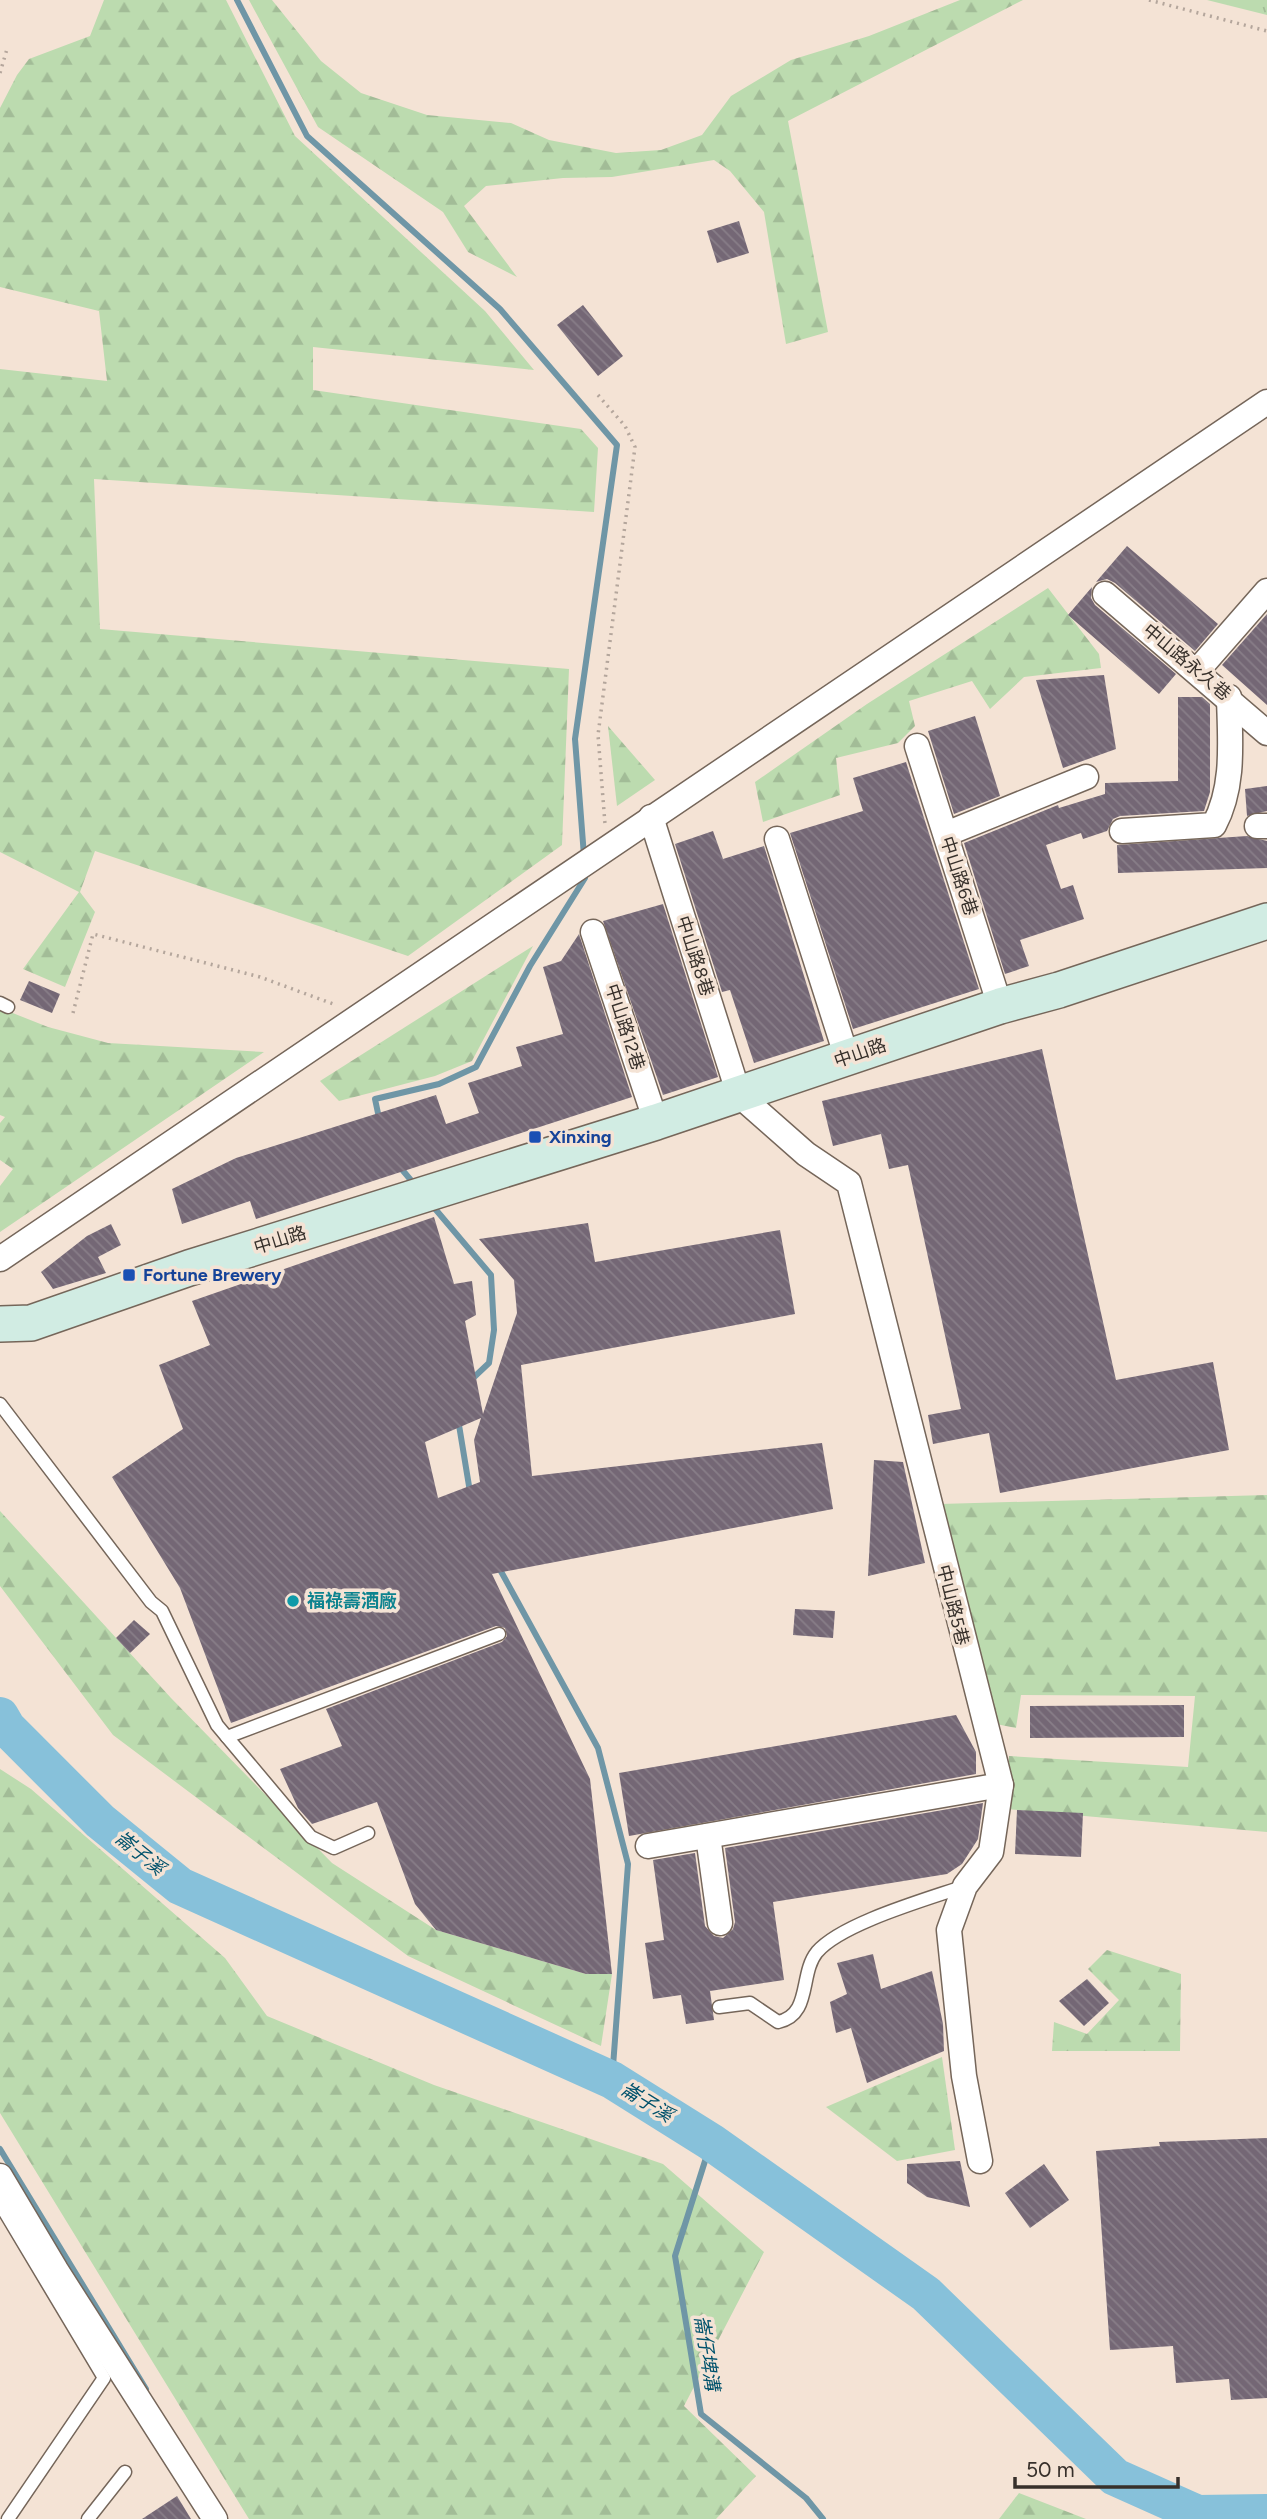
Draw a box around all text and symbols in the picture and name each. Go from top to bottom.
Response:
street label: 中山路永久巷 [1139,619,1235,705]
street label: 中山路6巷 [936,834,982,918]
street label: 中山路8巷 [672,913,718,999]
street label: 中山路12巷 [601,981,649,1073]
street label: 中山路 [831,1034,889,1072]
place label: Xinxing [549,1126,612,1148]
marker: Xinxing [527,1129,543,1145]
street label: 中山路 [251,1222,309,1258]
place label: Fortune Brewery [143,1264,282,1286]
marker: Fortune Brewery [121,1267,137,1283]
street label: 中山路5巷 [932,1562,974,1648]
place label: 福祿壽酒廠 [307,1590,397,1612]
marker: 福祿壽酒廠 [285,1593,301,1609]
water label: 崙子溪 [111,1826,172,1882]
water label: 崙子溪 [617,2077,680,2128]
water label: 崙仔埤溝 [690,2314,725,2395]
scale bar [1015,2446,1178,2490]
text: 50 m [1026,2457,1075,2482]

